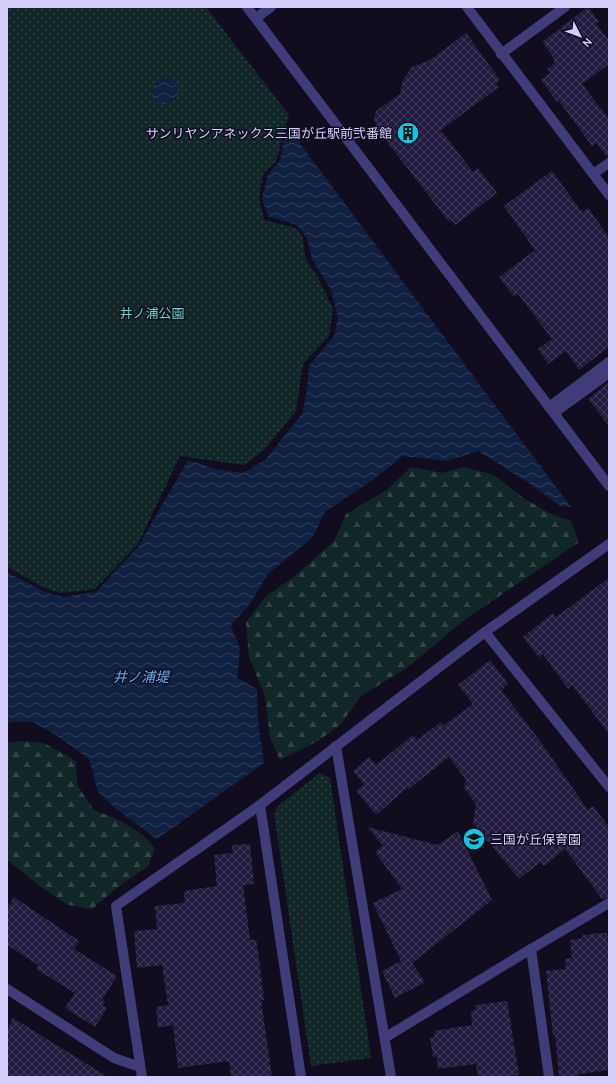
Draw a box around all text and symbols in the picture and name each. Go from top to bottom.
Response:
north arrow [560,16,600,56]
text: N [580,35,595,50]
building icon: サンリヤンアネックス三国が丘駅前弐番館 [395,120,421,146]
place label: サンリヤンアネックス三国が丘駅前弐番館 [145,125,392,141]
park label: 井ノ浦公園 [119,305,185,321]
water label: 井ノ浦堤 [113,668,171,686]
school or university icon: 三国が丘保育園 [461,826,487,852]
place label: 三国が丘保育園 [490,831,581,847]

